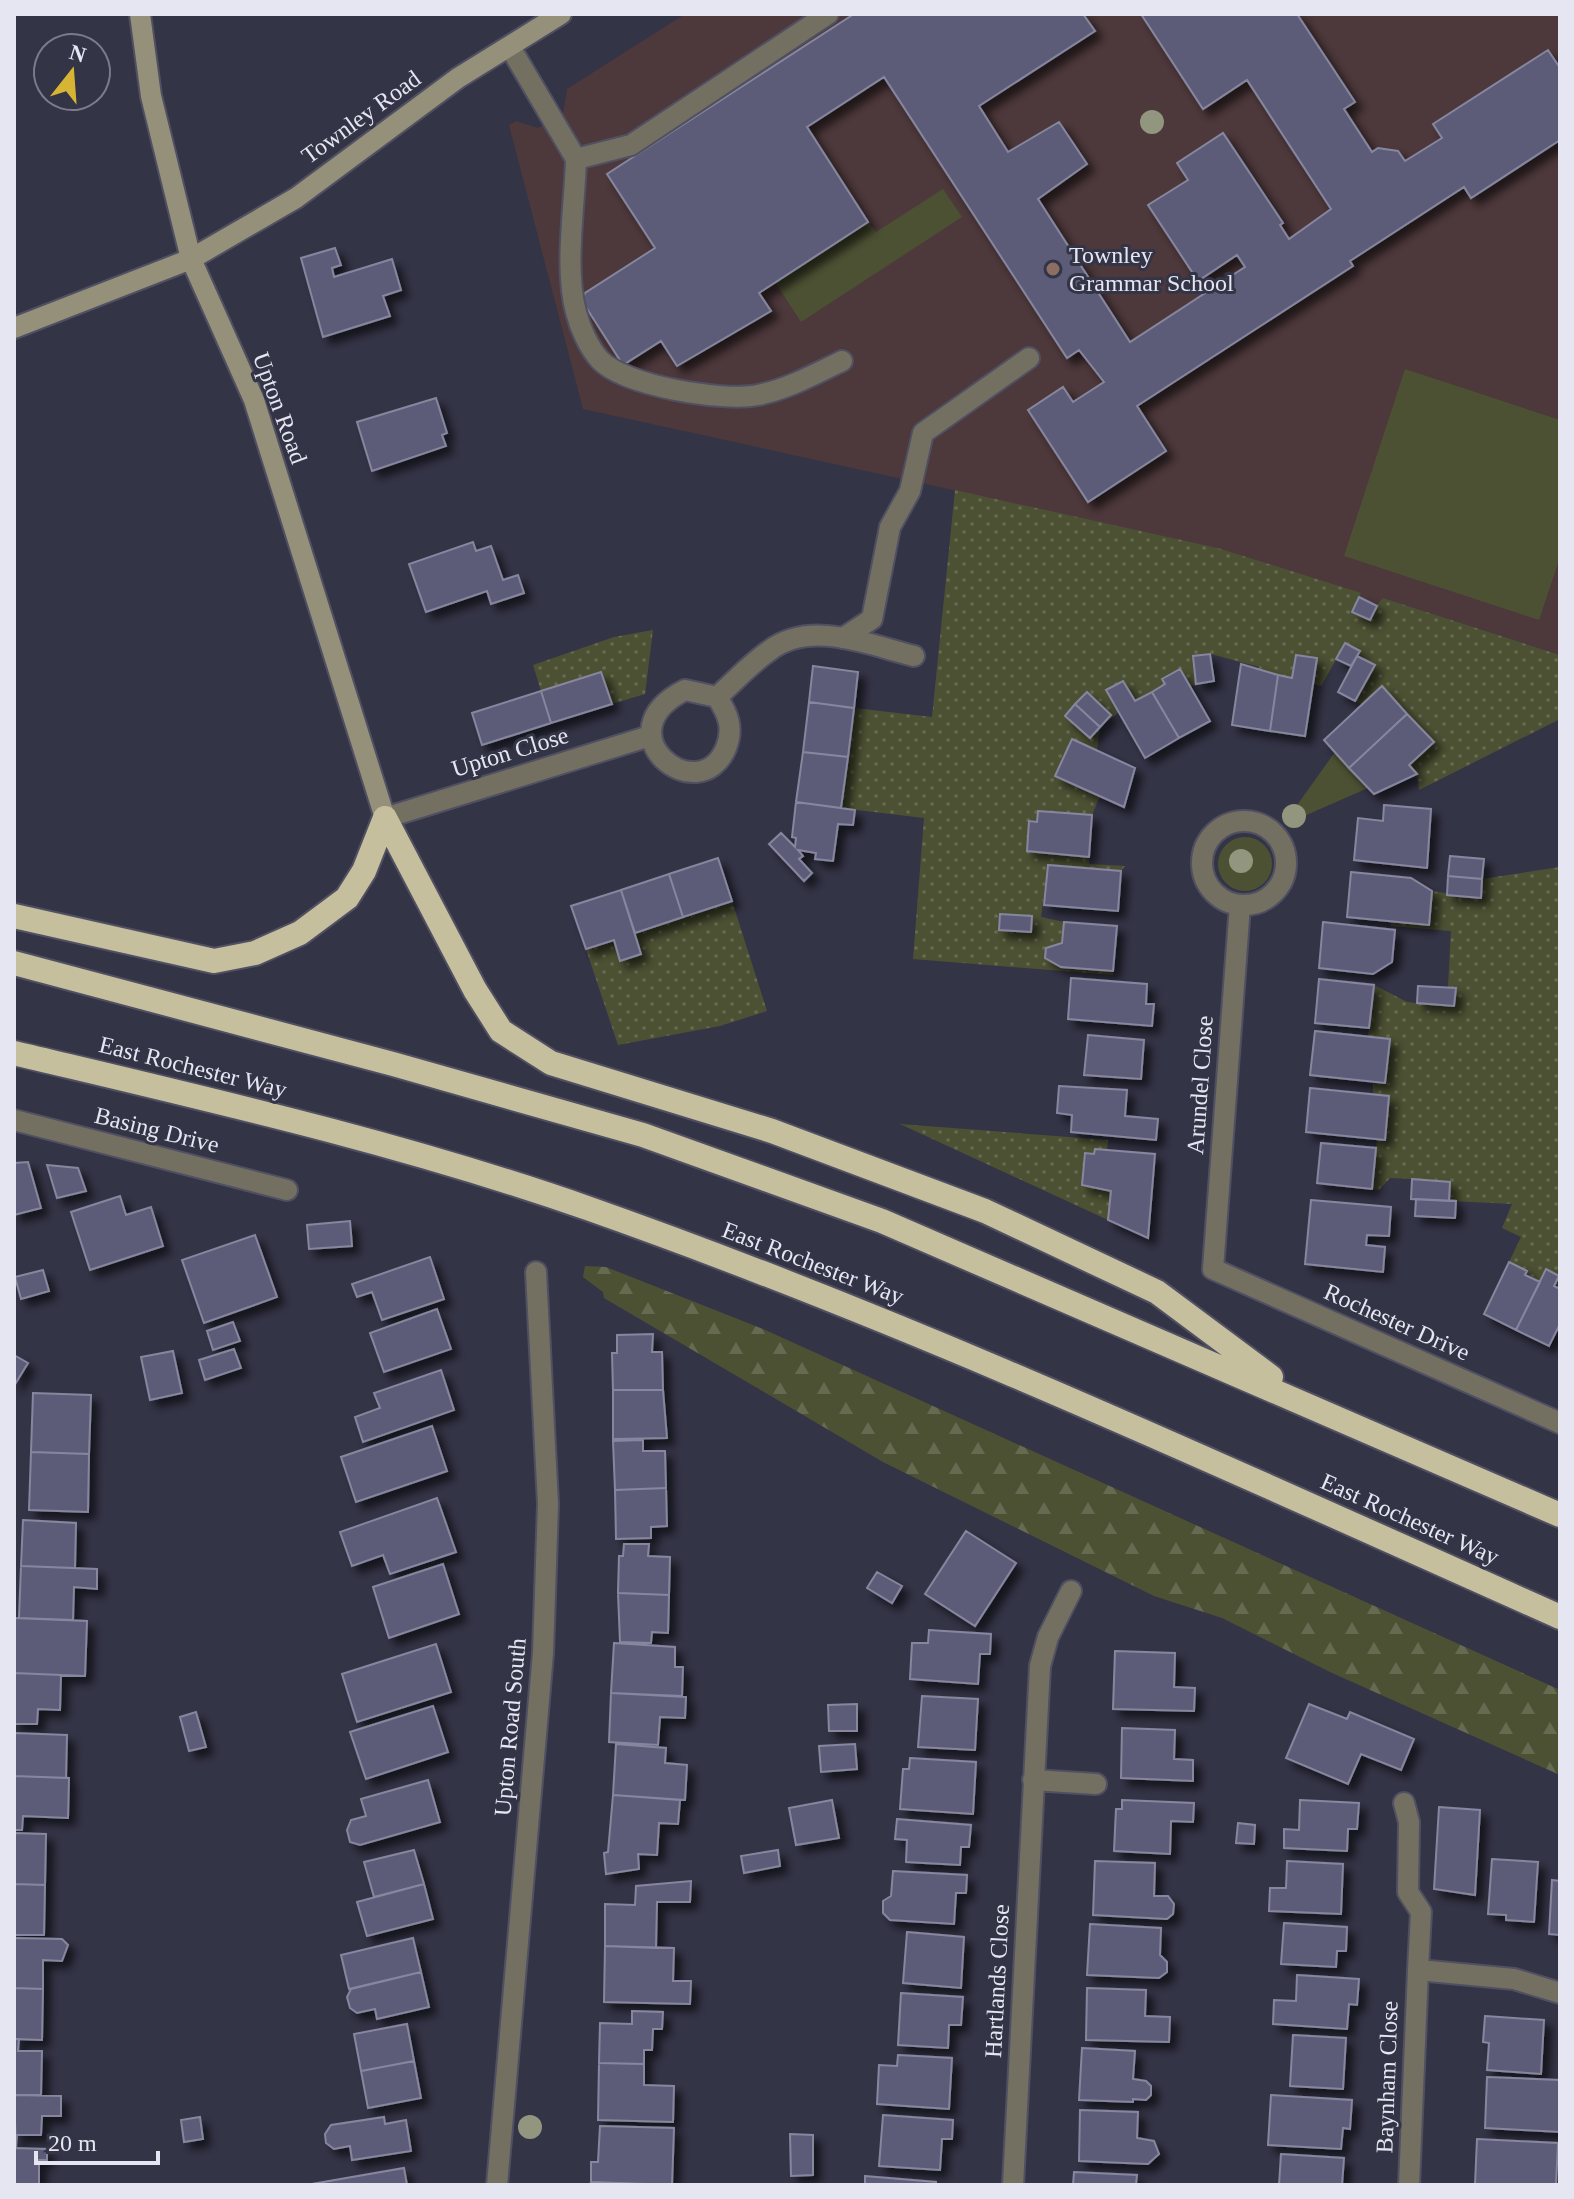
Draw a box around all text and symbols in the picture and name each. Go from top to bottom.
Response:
north arrow [32,32,112,112]
text: N [66,39,89,68]
street label: Townley Road [297,65,425,169]
place label: Townley Grammar School [1069,242,1234,296]
marker: Townley Grammar School [1044,260,1062,278]
street label: Upton Road [248,349,312,467]
street label: Upton Close [448,722,572,782]
street label: Arundel Close [1182,1015,1218,1155]
street label: East Rochester Way [97,1031,289,1103]
street label: Basing Drive [92,1102,222,1158]
street label: East Rochester Way [719,1216,907,1310]
street label: Rochester Drive [1320,1278,1474,1366]
street label: East Rochester Way [1317,1468,1503,1570]
street label: Upton Road South [489,1637,531,1817]
street label: Hartlands Close [980,1903,1014,2059]
street label: Baynham Close [1371,2000,1403,2154]
scale bar [36,2115,158,2165]
text: 20 m [48,2130,97,2156]

